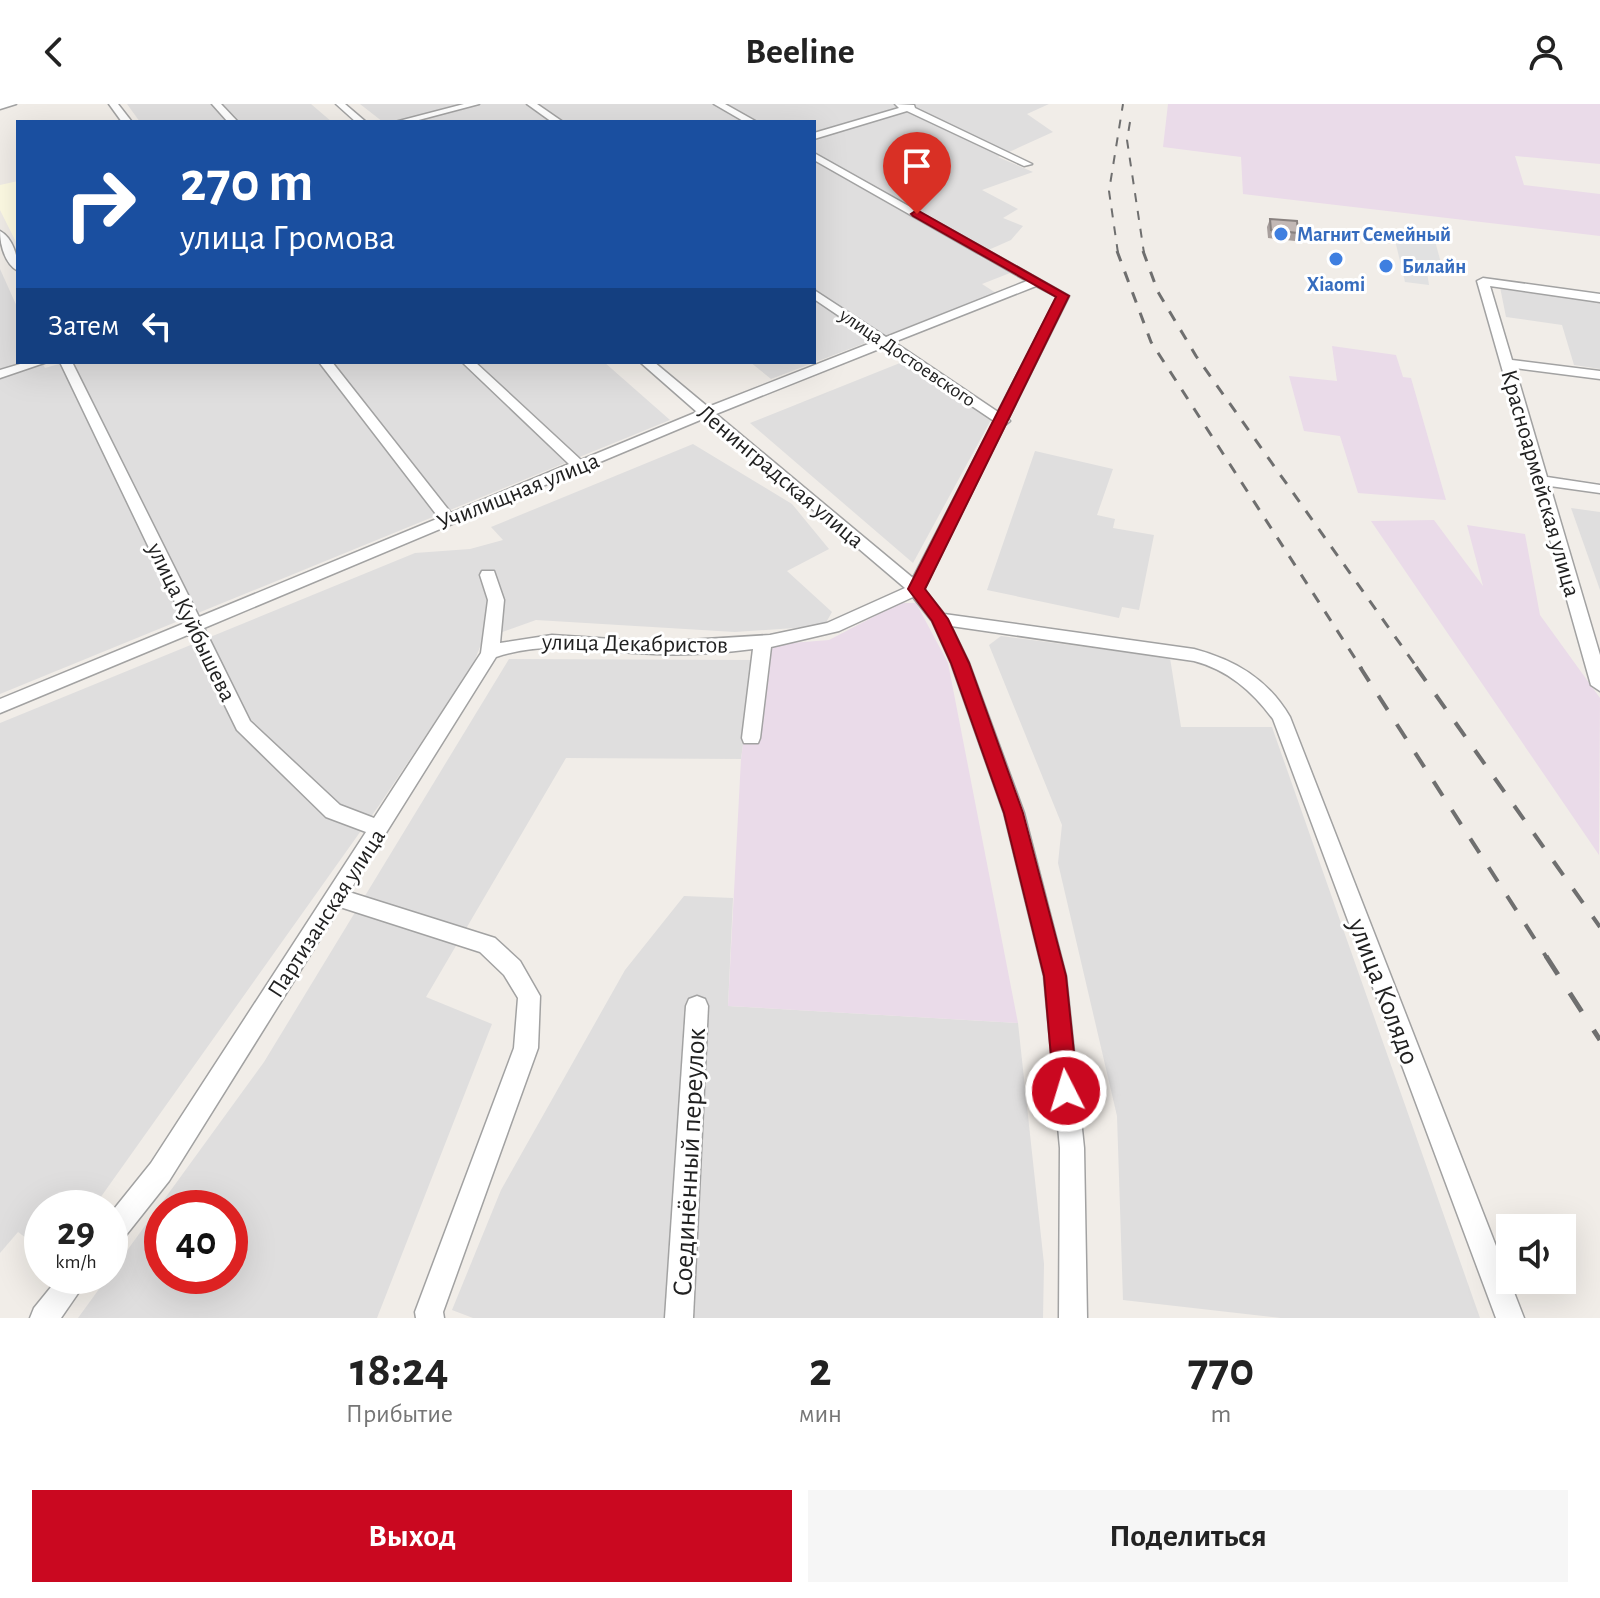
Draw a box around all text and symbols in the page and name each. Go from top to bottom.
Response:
icon: back [32,30,76,74]
icon: person [1524,30,1568,74]
text: Beeline [745,34,855,70]
pin [883,132,951,214]
icon: arrive [895,144,939,188]
icon: right [48,152,152,256]
text: 270 m [180,155,313,211]
text: улица Громова [180,220,396,256]
marker: Магнит Семейный [1272,225,1290,243]
place label: Магнит Семейный [1297,225,1451,245]
marker: Xiaomi [1327,250,1345,268]
marker: Билайн [1377,257,1395,275]
place label: Билайн [1402,257,1466,277]
place label: Xiaomi [1307,275,1365,295]
icon: left [135,304,179,348]
street label: улица Достоевского [835,304,979,411]
text: Затем [48,311,119,341]
street label: Красноармейская улица [1496,367,1584,600]
street label: Ленинградская улица [693,400,868,553]
street label: Училищная улица [434,448,603,535]
street label: улица Куйбышева [142,538,240,706]
street label: улица Декабристов [541,630,728,658]
street label: Партизанская улица [263,825,390,1002]
street label: улица Колядо [1342,914,1424,1068]
street label: Соединённый переулок [669,1027,711,1297]
position arrow [1024,1049,1108,1133]
speed limit sign: 40 [144,1190,248,1294]
text: 29 [57,1212,95,1252]
map controls [1496,1214,1576,1294]
button: sound [1496,1214,1576,1294]
text: km/h [55,1252,97,1272]
text: 18:24 [350,1347,449,1395]
text: 2 [809,1347,832,1395]
text: 770 [1188,1347,1254,1395]
text: Прибытие [346,1401,453,1427]
text: мин [799,1401,842,1427]
text: m [1211,1401,1231,1427]
button: Выход [32,1490,792,1582]
button: Поделиться [808,1490,1568,1582]

